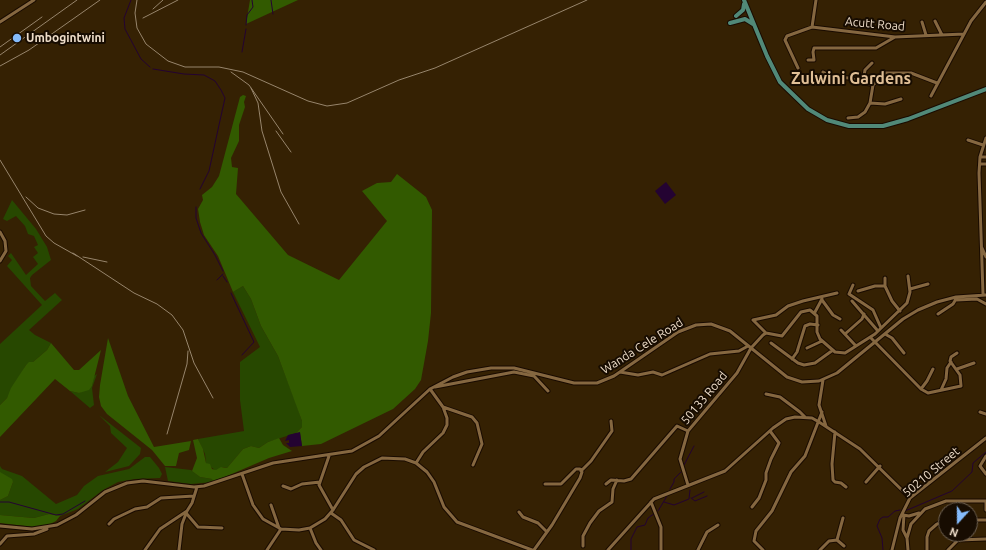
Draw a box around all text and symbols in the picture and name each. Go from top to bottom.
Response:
street label: Acutt Road [844,14,906,34]
place label: Umbogintwini [26,31,105,45]
marker: Umbogintwini [11,32,23,44]
district label: Zulwini Gardens [791,69,911,89]
street label: Wanda Cele Road [598,315,686,377]
street label: 50133 Road [678,369,730,427]
street label: 50210 Street [900,444,962,500]
north arrow [938,502,978,542]
text: N [948,525,960,539]

